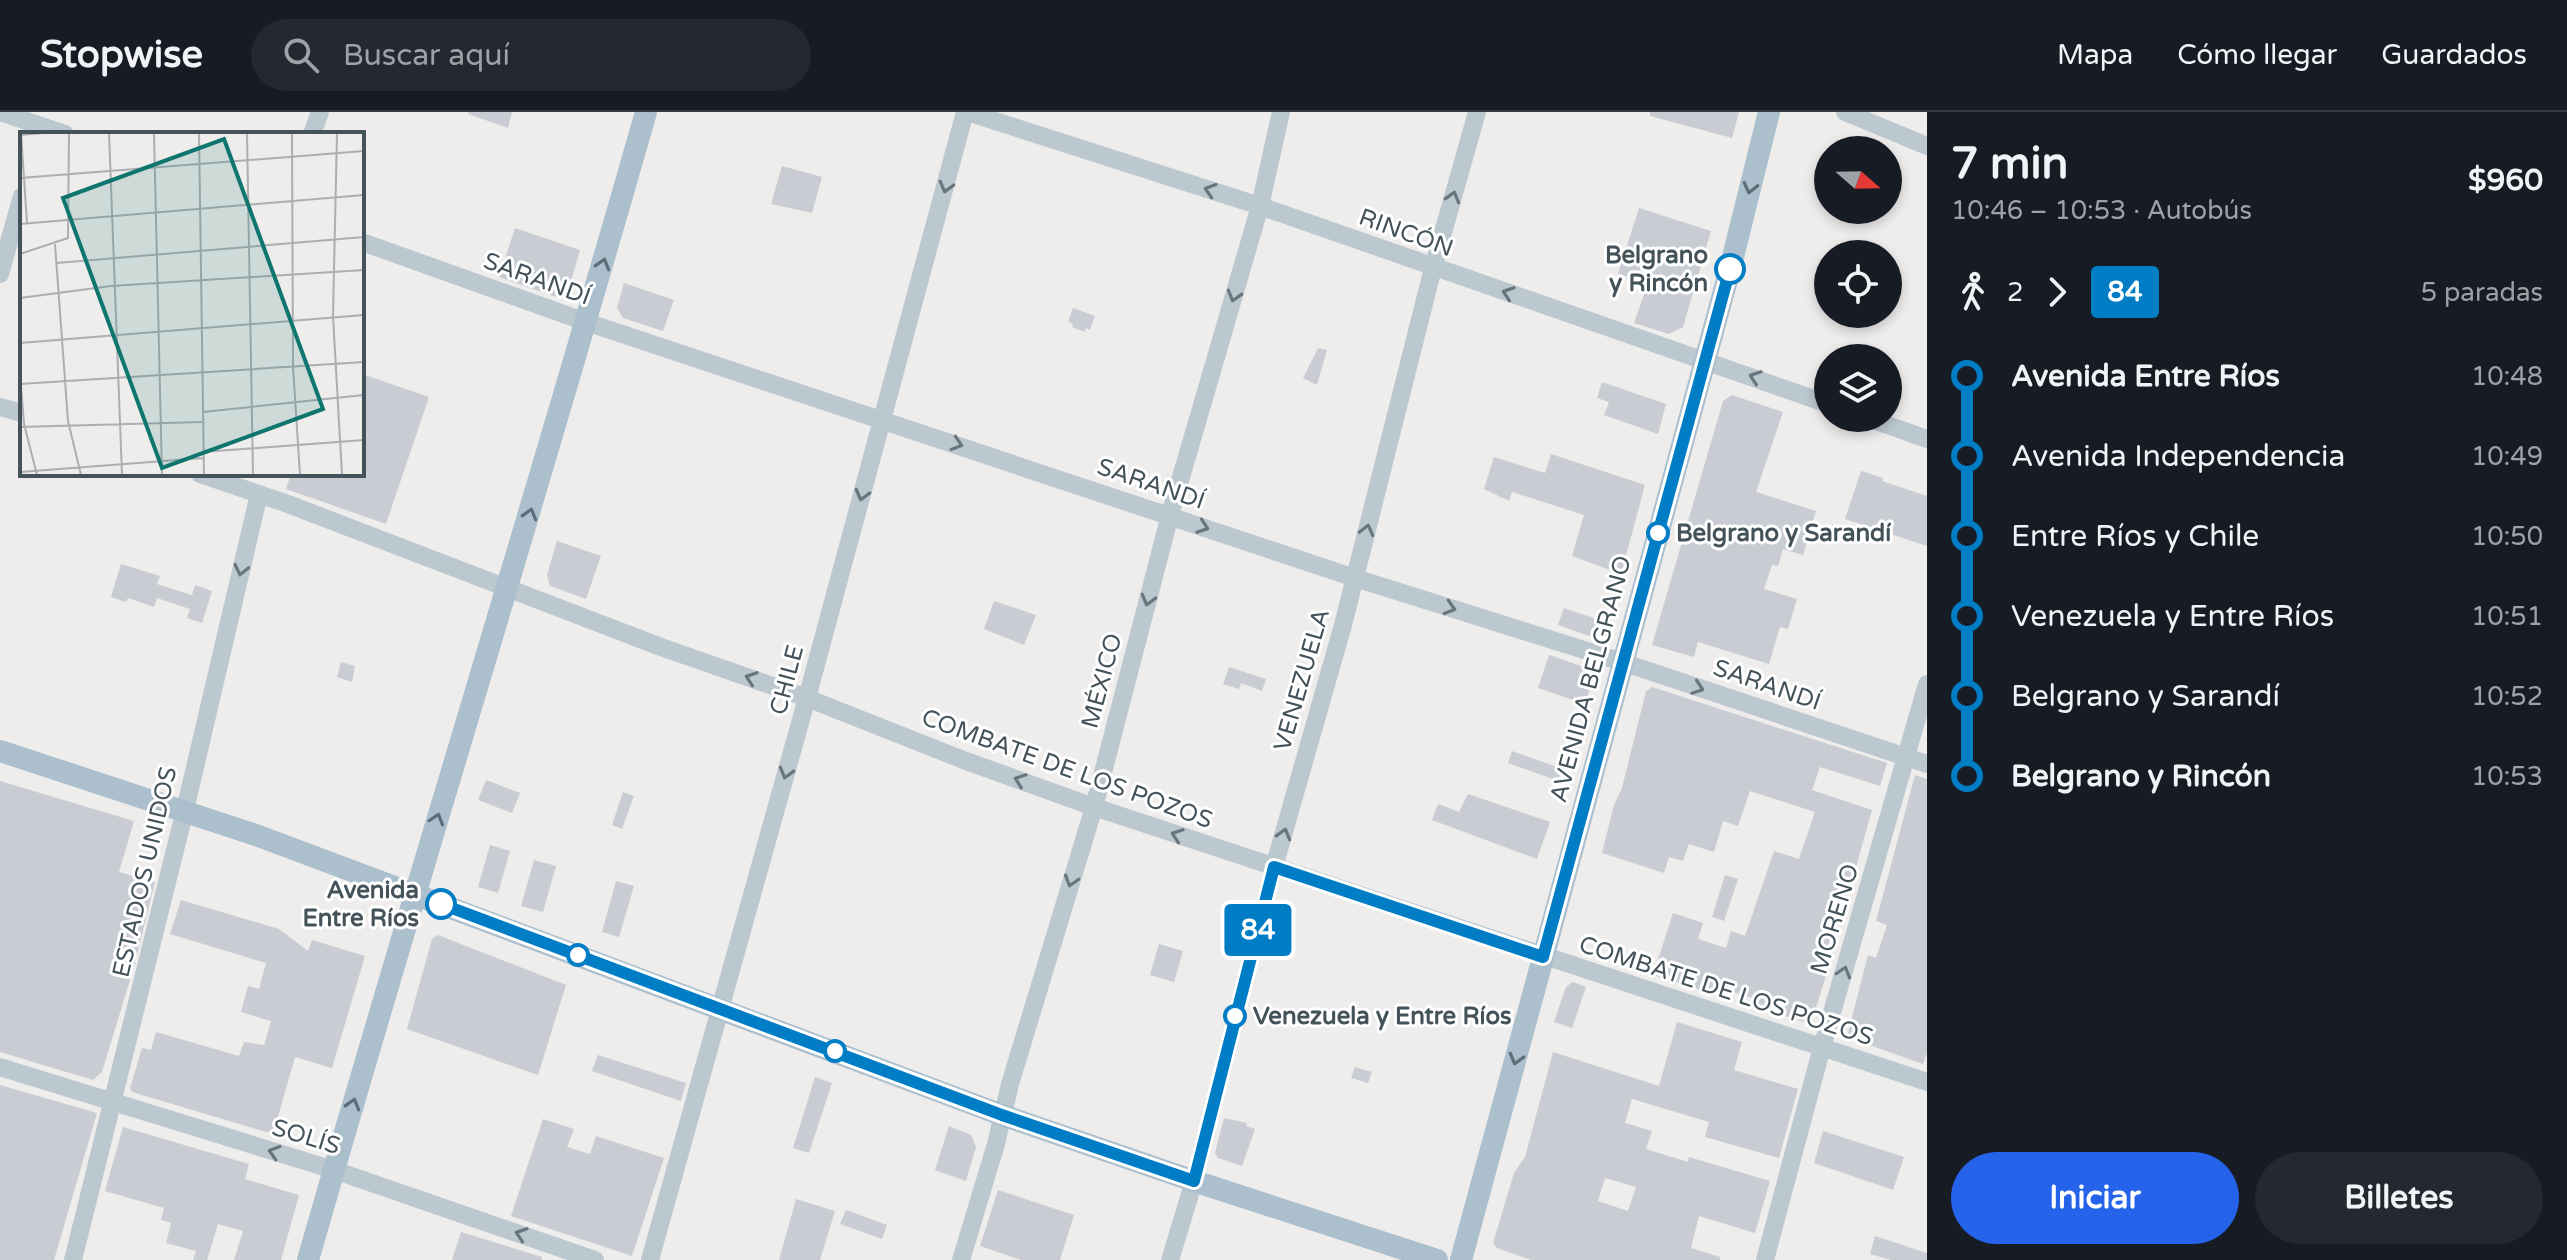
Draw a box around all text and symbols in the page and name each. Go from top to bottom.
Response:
search box [251,19,811,91]
text: Stopwise [40,32,203,78]
icon: search [279,33,323,77]
text: Buscar aquí [343,37,510,74]
text: Mapa [2057,38,2133,72]
text: Cómo llegar [2177,38,2337,72]
text: Guardados [2381,38,2527,72]
inset map [20,132,364,476]
north arrow [1814,136,1902,224]
map controls [1814,136,1902,432]
text: 7 min [1951,138,2068,191]
text: $960 [2468,162,2543,199]
one-way arrow [938,180,955,194]
one-way arrow [1743,180,1760,194]
one-way arrow [1204,183,1217,199]
one-way arrow [1444,190,1460,204]
text: 10:46 – 10:53 · Autobús [1951,195,2252,226]
street label: RINCÓN [1355,202,1457,263]
button: locate [1814,240,1902,328]
place label: Belgrano y Rincón [1605,241,1708,298]
street label: SARANDÍ [479,245,595,312]
marker: Belgrano y Rincón [1715,254,1745,284]
one-way arrow [594,258,610,272]
icon: walk [1951,270,1995,314]
icon: forward [2035,270,2079,314]
text: 84 [2107,275,2143,309]
text: 2 [2007,277,2023,308]
text: 5 paradas [2421,277,2543,308]
one-way arrow [1502,287,1516,303]
one-way arrow [1227,289,1243,302]
button: layers [1814,344,1902,432]
text: Avenida Entre Ríos [2011,358,2280,395]
text: 10:48 [2471,361,2543,392]
one-way arrow [1748,371,1762,387]
one-way arrow [949,435,963,451]
text: Avenida Independencia [2011,438,2345,475]
text: 10:49 [2471,441,2543,472]
street label: SARANDÍ [1093,451,1209,516]
one-way arrow [855,488,872,502]
one-way arrow [521,507,537,521]
one-way arrow [1196,517,1210,533]
text: Entre Ríos y Chile [2011,518,2259,555]
place label: Belgrano y Sarandí [1676,519,1891,548]
text: 10:50 [2471,521,2543,552]
marker: Belgrano y Sarandí [1647,522,1669,544]
one-way arrow [1358,523,1375,537]
street label: AVENIDA BELGRANO [1544,552,1638,806]
one-way arrow [233,562,250,576]
one-way arrow [1141,593,1158,607]
text: Venezuela y Entre Ríos [2011,598,2334,635]
one-way arrow [1443,599,1457,615]
text: 10:51 [2471,601,2543,632]
street label: VENEZUELA [1268,606,1336,754]
street label: MÉXICO [1074,630,1129,732]
street label: CHILE [764,642,810,718]
street label: SARANDÍ [1709,652,1825,717]
one-way arrow [745,672,759,688]
one-way arrow [1690,678,1704,694]
text: Belgrano y Sarandí [2011,678,2280,715]
text: 10:52 [2471,681,2543,712]
street label: COMBATE DE LOS POZOS [918,703,1216,835]
text: Belgrano y Rincón [2011,758,2271,795]
text: 10:53 [2471,761,2543,792]
street label: ESTADOS UNIDOS [107,764,183,980]
one-way arrow [779,765,796,779]
one-way arrow [1014,774,1028,790]
one-way arrow [428,813,444,826]
one-way arrow [1171,828,1185,844]
one-way arrow [1274,828,1291,842]
street label: MORENO [1804,860,1866,978]
one-way arrow [1064,874,1080,888]
place label: Avenida Entre Ríos [303,876,419,933]
marker: Avenida Entre Ríos [426,889,456,919]
line badge: 84 [1222,904,1294,956]
text: 84 [1240,913,1276,947]
street label: COMBATE DE LOS POZOS [1575,930,1877,1052]
unlabelled marker [567,944,589,966]
one-way arrow [1835,966,1851,980]
place label: Venezuela y Entre Ríos [1253,1002,1512,1031]
marker: Venezuela y Entre Ríos [1224,1005,1246,1027]
unlabelled marker [824,1040,846,1062]
one-way arrow [1508,1052,1525,1066]
one-way arrow [344,1098,360,1112]
street label: SOLÍS [268,1112,344,1161]
one-way arrow [268,1145,282,1161]
button: Iniciar [1951,1152,2239,1244]
button: Billetes [2255,1152,2543,1244]
one-way arrow [515,1228,529,1244]

